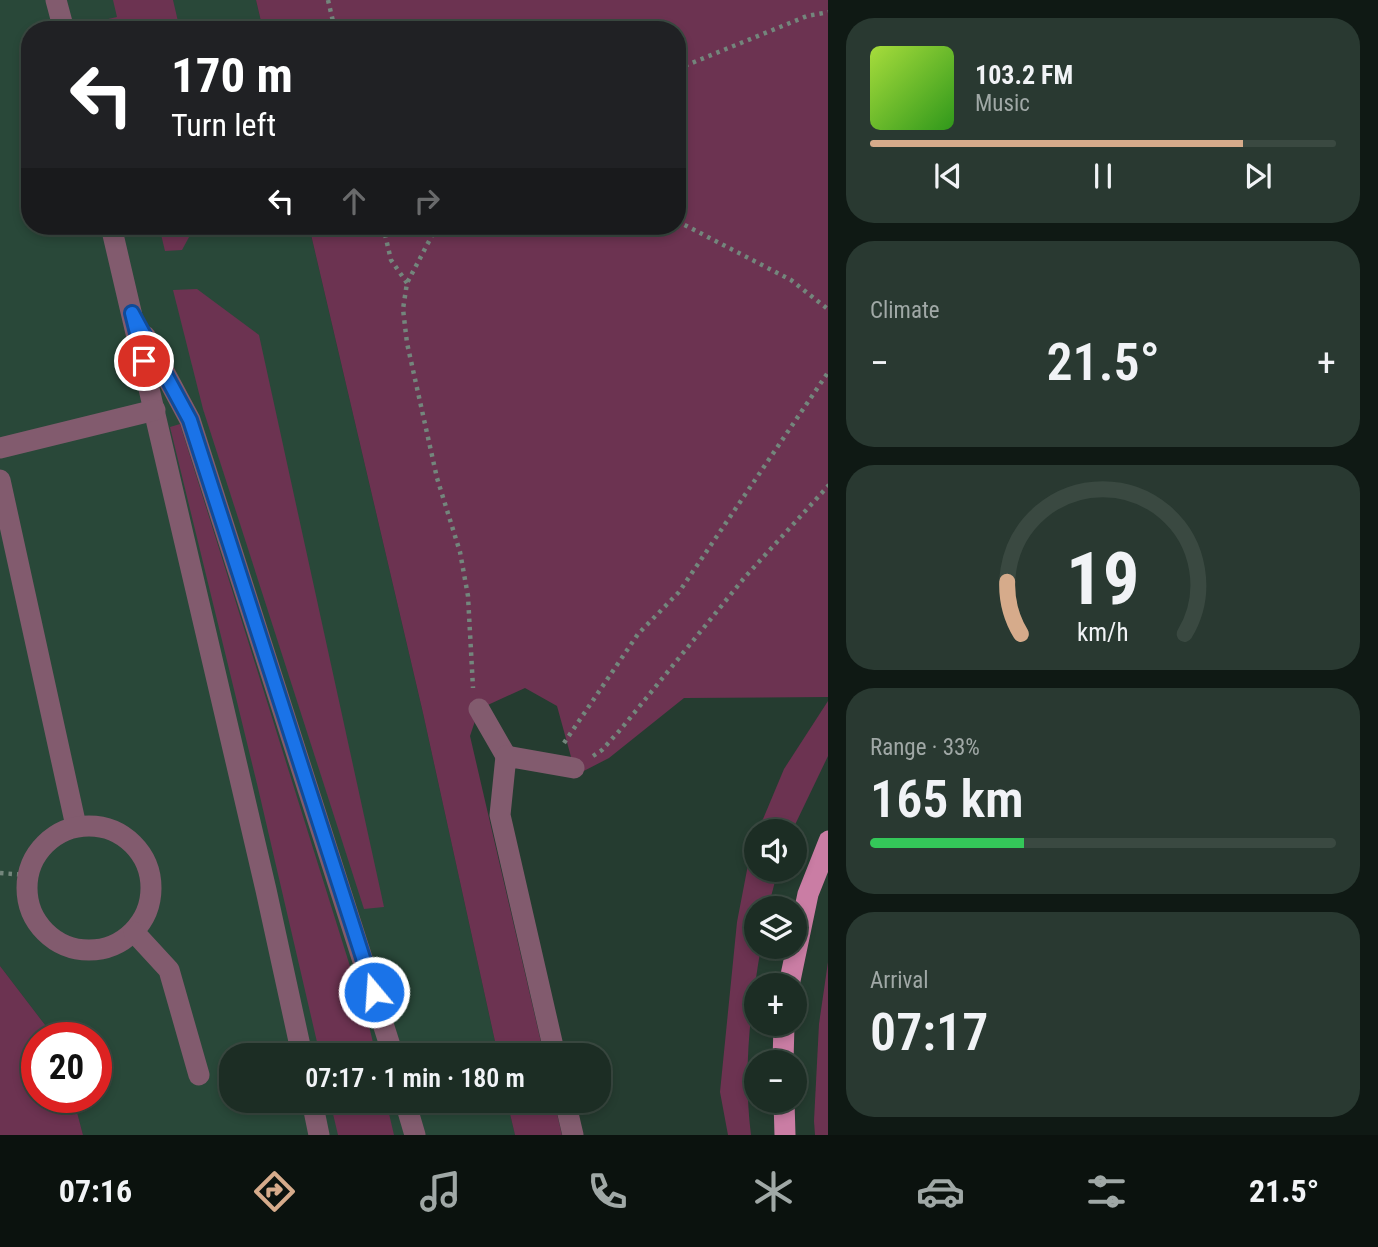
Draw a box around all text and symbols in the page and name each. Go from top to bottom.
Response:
text: 170 m [171,47,293,104]
icon: left [56,49,147,140]
text: 103.2 FM [975,60,1073,90]
text: Music [975,90,1030,117]
text: Turn left [171,106,276,144]
icon: previous [929,157,967,195]
icon: pause [1084,157,1122,195]
icon: next [1239,157,1277,195]
icon: left [262,182,300,220]
icon: ahead [335,182,373,220]
icon: right [408,182,446,220]
text: Climate [870,297,940,324]
pin [114,331,174,391]
text: 21.5° [1046,332,1160,393]
text: − [870,341,889,385]
text: + [1317,341,1336,385]
icon: arrive [125,342,163,380]
text: 19 [1066,536,1140,622]
text: km/h [1077,617,1129,646]
text: Range · 33% [870,734,980,761]
text: 165 km [870,769,1024,830]
map controls [744,819,807,1113]
button: sound [744,819,807,882]
button: layers [744,896,807,959]
position arrow [337,955,411,1029]
text: Arrival [870,967,929,994]
button: + [744,973,807,1036]
text: 07:17 [870,1002,988,1063]
speed limit sign: 20 [21,1022,112,1113]
button: − [744,1050,807,1113]
text: 07:17 · 1 min · 180 m [305,1063,525,1093]
icon: directions [250,1167,299,1216]
icon: music [416,1167,465,1216]
icon: phone [583,1167,632,1216]
icon: climate [749,1167,798,1216]
icon: car [916,1167,965,1216]
icon: filters [1082,1167,1131,1216]
text: 07:16 [59,1172,132,1210]
text: 21.5° [1249,1172,1319,1210]

